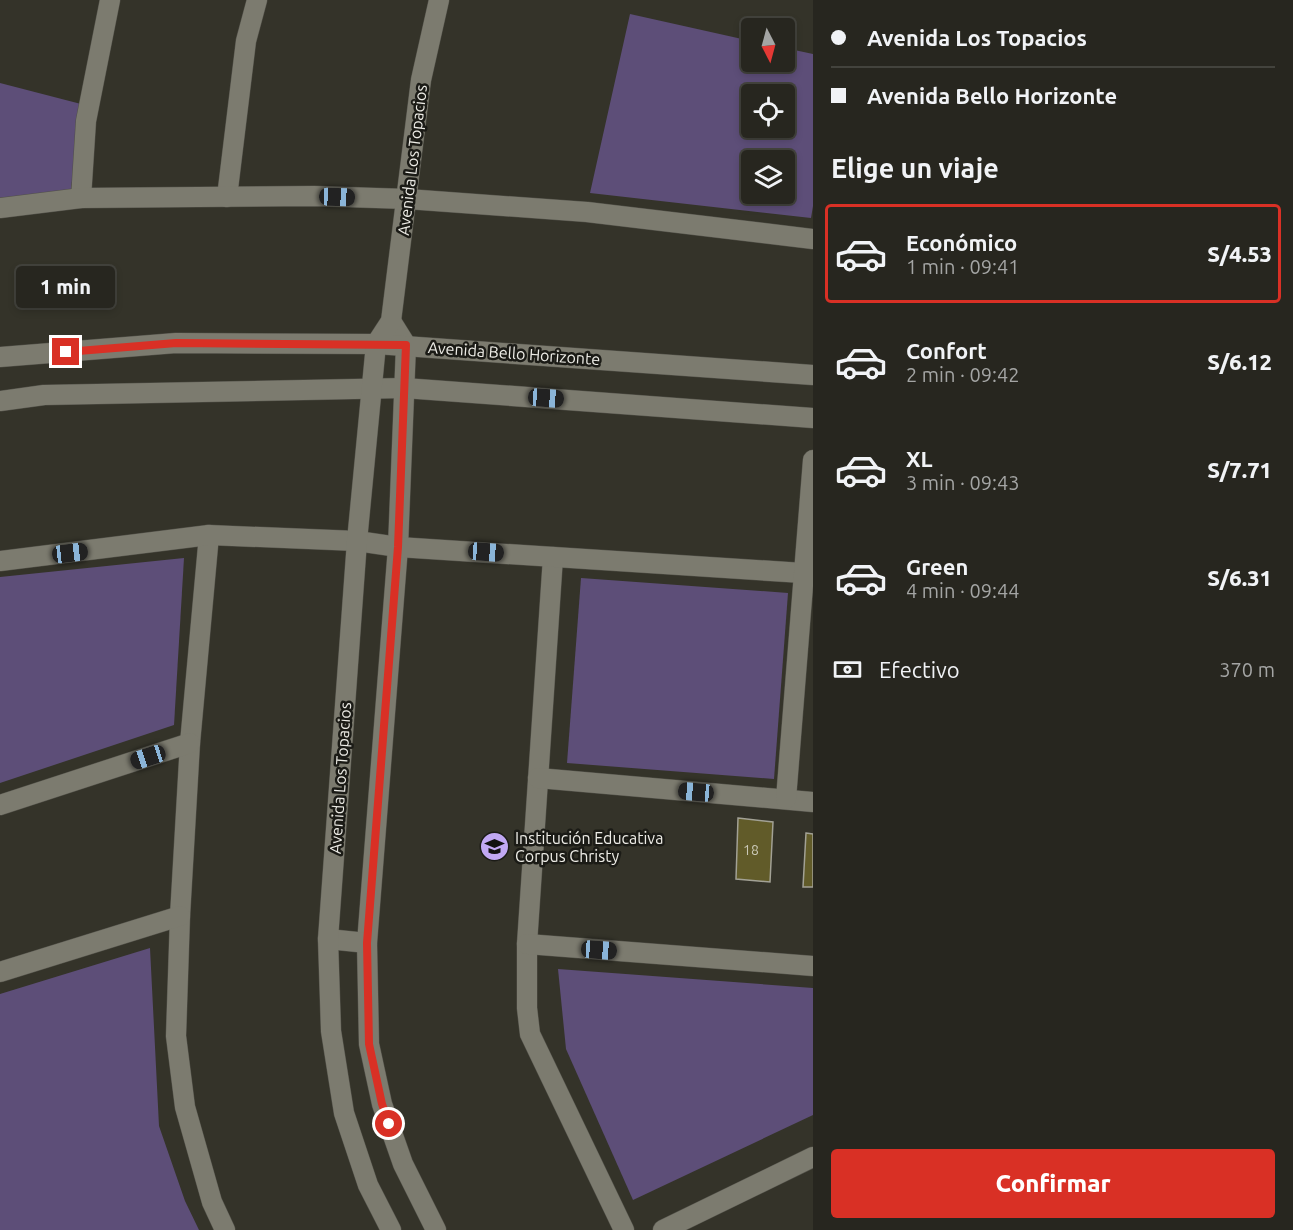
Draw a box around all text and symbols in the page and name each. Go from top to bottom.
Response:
north arrow [741,18,795,72]
map controls [741,18,795,204]
text: Avenida Los Topacios [867,25,1087,50]
street label: Avenida Los Topacios [394,83,430,236]
text: Avenida Bello Horizonte [867,83,1117,108]
button: locate [741,84,795,138]
button: layers [741,150,795,204]
text: Elige un viaje [831,153,999,183]
car [319,187,355,207]
icon: car [834,227,888,281]
text: Económico [906,230,1017,255]
text: S/4.53 [1207,241,1272,266]
text: 1 min · 09:41 [906,255,1020,278]
callout: 1 min [16,265,116,307]
text: 1 min [40,275,91,298]
icon: car [834,335,888,389]
route end [52,338,79,365]
street label: Avenida Bello Horizonte [427,338,601,368]
text: Confort [906,338,987,363]
text: S/6.12 [1207,349,1272,374]
text: 2 min · 09:42 [906,363,1020,386]
car [527,388,565,408]
icon: car [834,443,888,497]
text: XL [906,446,933,471]
text: S/7.71 [1207,457,1272,482]
text: 3 min · 09:43 [906,471,1020,494]
car [51,542,89,564]
car [467,542,505,562]
icon: car [834,551,888,605]
text: Green [906,554,968,579]
text: S/6.31 [1207,565,1272,590]
text: 4 min · 09:44 [906,579,1020,602]
icon: cash [831,653,864,686]
text: Efectivo [879,657,960,682]
text: 370 m [1219,658,1275,681]
street label: Avenida Los Topacios [326,702,354,854]
car [128,743,168,771]
car [677,781,715,803]
place label: Institución Educativa Corpus Christy [515,829,663,865]
school or university icon: Institución Educativa Corpus Christy [478,831,510,863]
house number: 18 [743,842,759,858]
car [580,940,618,960]
route start [375,1110,402,1137]
button: Confirmar [831,1149,1275,1218]

